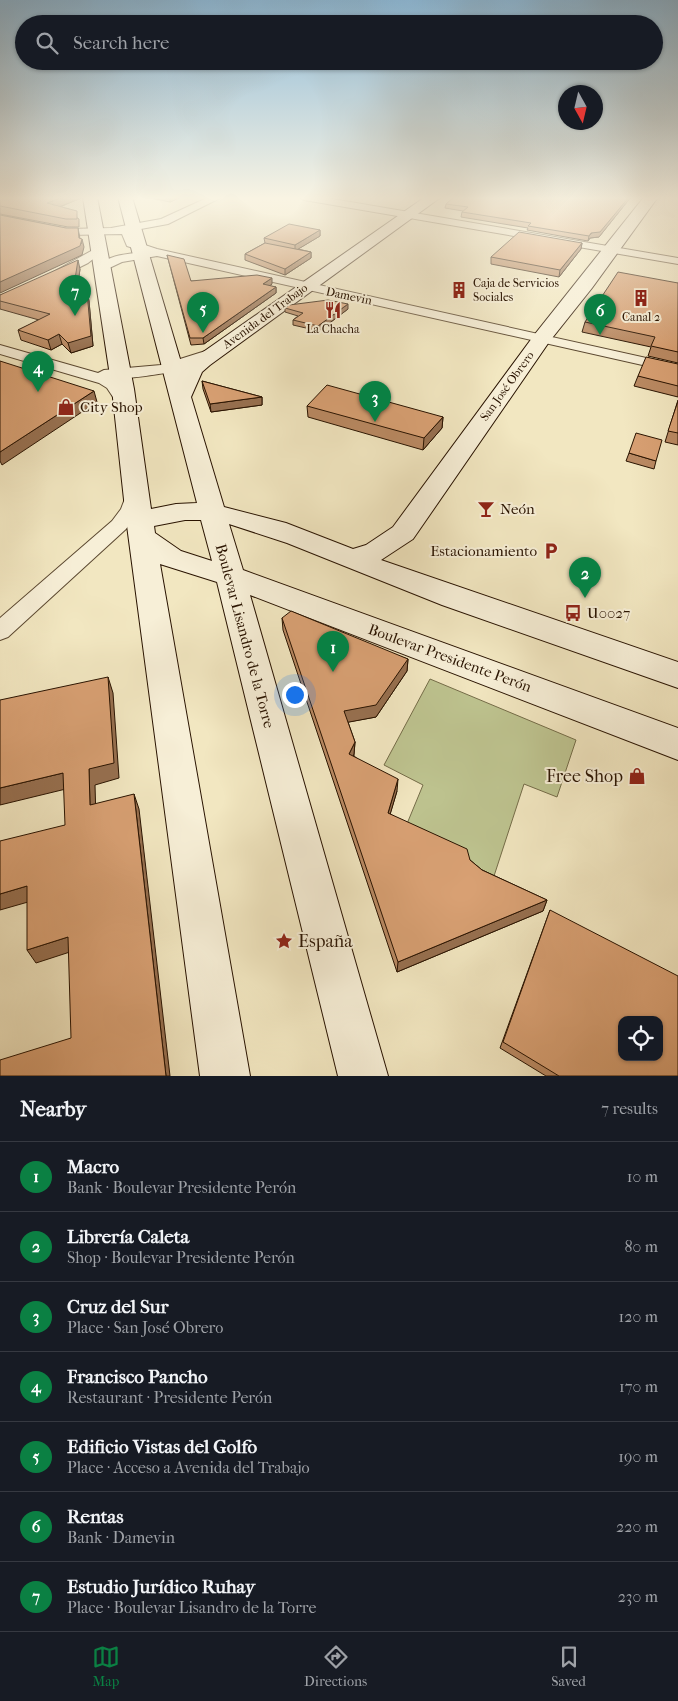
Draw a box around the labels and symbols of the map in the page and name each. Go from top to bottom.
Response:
north arrow [558,85,603,130]
pin: 7 [59,275,91,316]
place label: Caja de Servicios Sociales [473,276,559,304]
building icon: Caja de Servicios Sociales [449,280,469,300]
street label: Avenida del Trabajo [219,281,310,352]
street label: Damevin [325,284,373,308]
building icon: Canal 2 [631,288,651,308]
pin: 5 [187,292,219,333]
pin: 6 [584,294,616,335]
restaurant icon: La Chacha [323,300,343,320]
place label: Canal 2 [622,310,660,324]
place label: La Chacha [306,322,360,336]
street label: San José Obrero [477,349,537,423]
pin: 4 [22,351,54,392]
pin: 3 [359,381,391,422]
shop icon: City Shop [56,397,76,417]
place label: City Shop [80,398,143,416]
bar icon: Neón [476,499,496,519]
place label: Neón [500,500,535,518]
parking icon: Estacionamiento [541,541,561,561]
street label: Boulevar Lisandro de la Torre [212,542,278,731]
place label: Estacionamiento [430,542,537,560]
pin: 2 [569,557,601,598]
bus stop icon: U0027 [563,603,583,623]
place label: U0027 [587,604,630,622]
street label: Boulevar Presidente Perón [366,620,534,696]
pin: 1 [317,631,349,672]
your location [282,682,308,708]
place label: Free Shop [546,766,623,787]
shop icon: Free Shop [627,766,647,786]
place icon: España [274,931,294,951]
place label: España [298,931,353,952]

